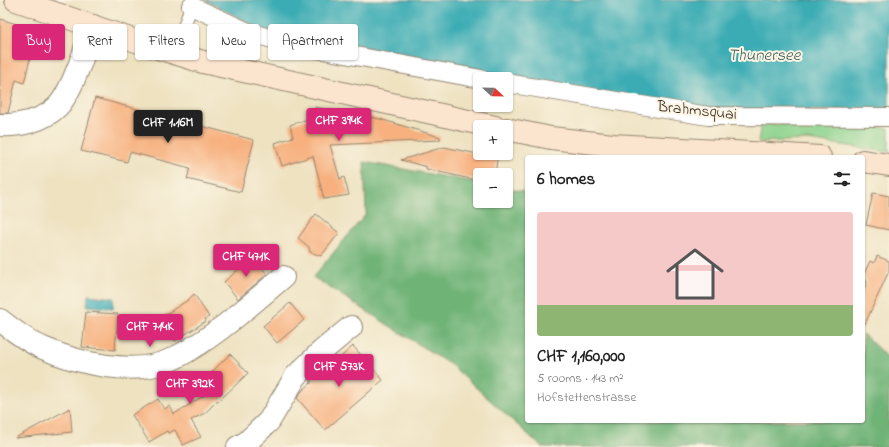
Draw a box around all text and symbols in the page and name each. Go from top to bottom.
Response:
chip: Buy [12,24,65,60]
chip: Rent [73,24,127,60]
chip: Filters [135,24,199,60]
chip: New [207,24,260,60]
chip: Apartment [268,24,358,60]
water label: Thunersee [728,43,802,68]
north arrow [473,72,513,112]
map controls [473,72,513,208]
street label: Brahmsquai [655,95,738,127]
pin: CHF 394K [298,108,380,142]
pin: CHF 1.16M [122,110,214,144]
text: CHF 394K [315,111,363,130]
text: CHF 1.16M [143,113,193,132]
button: + [473,120,513,160]
text: 6 homes [537,167,595,192]
button: − [473,168,513,208]
icon: filters [831,168,853,190]
icon: home [659,238,731,310]
pin: CHF 471K [205,244,287,278]
text: CHF 471K [222,247,270,266]
pin: CHF 714K [109,314,191,348]
text: CHF 714K [126,317,174,336]
text: CHF 1,160,000 [537,344,625,369]
pin: CHF 573K [298,354,380,388]
text: CHF 573K [314,357,364,376]
text: 5 rooms · 143 m² [537,369,623,388]
pin: CHF 392K [149,371,231,405]
text: CHF 392K [166,374,214,393]
text: Hofstettenstrasse [537,388,636,407]

